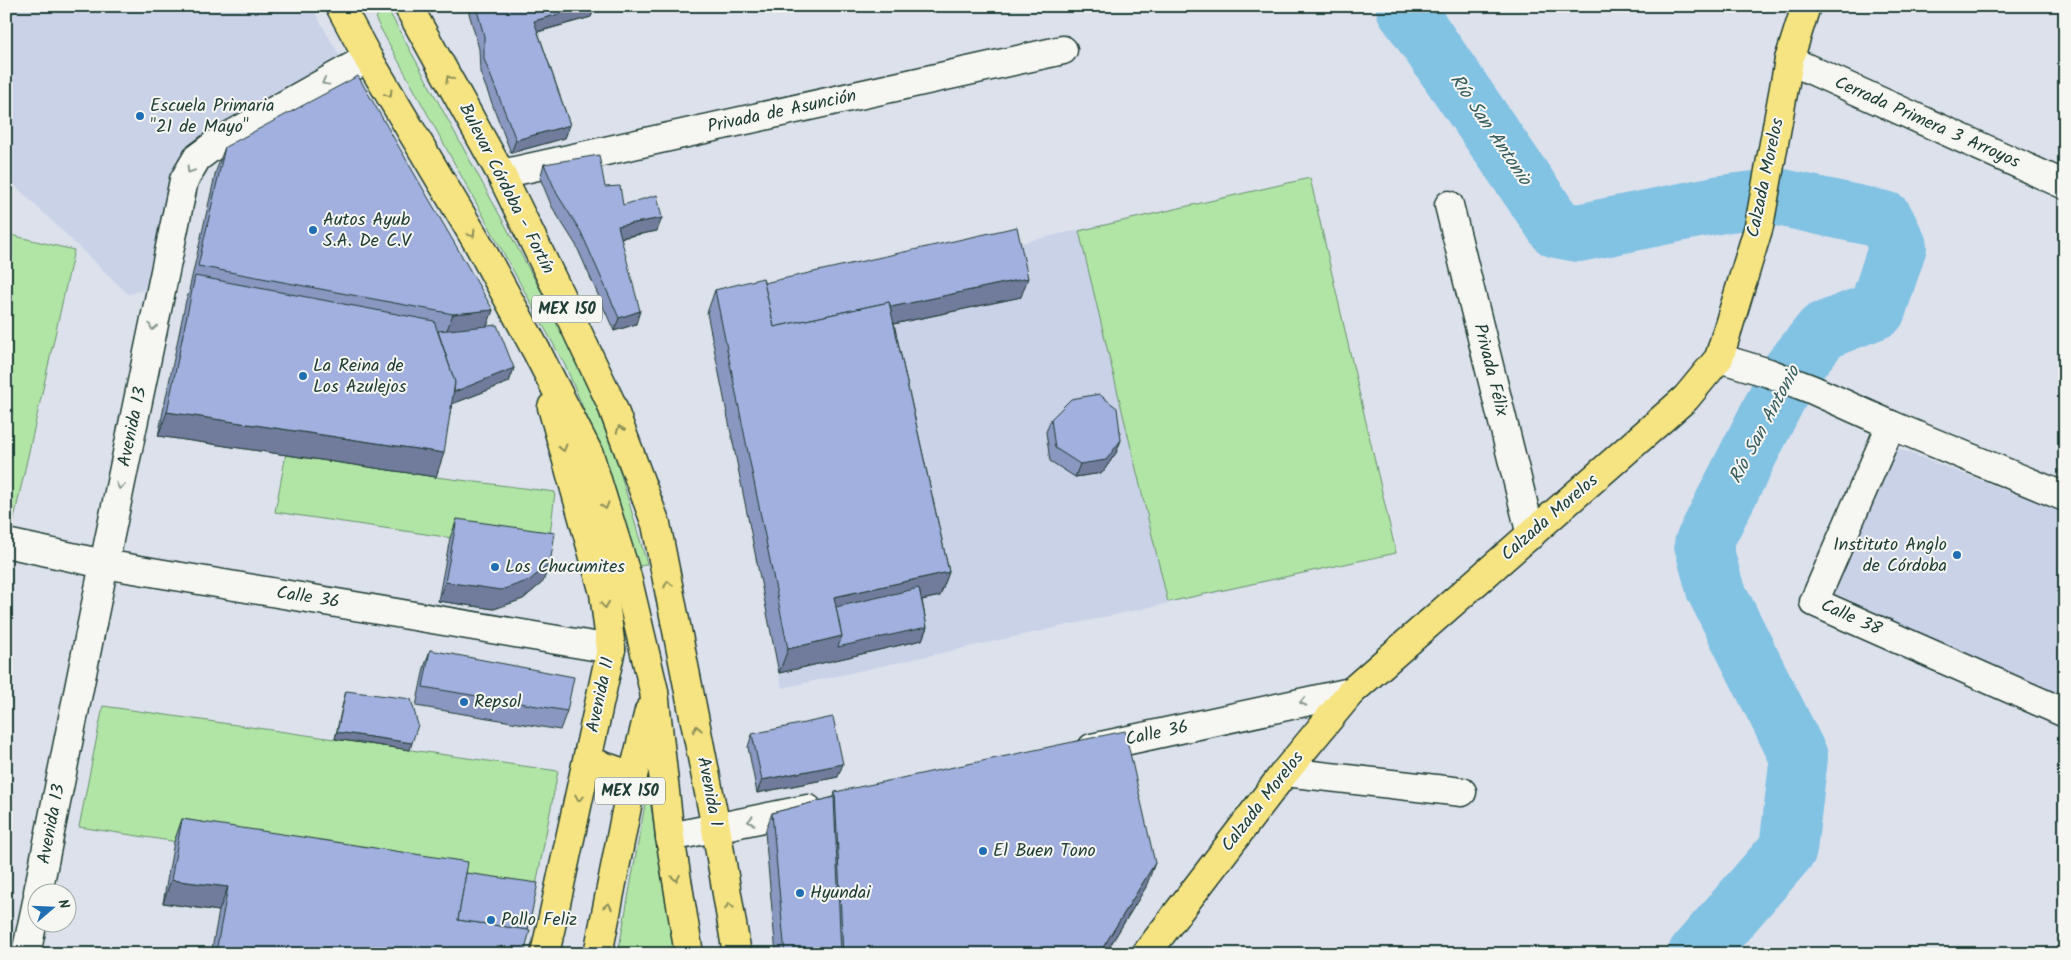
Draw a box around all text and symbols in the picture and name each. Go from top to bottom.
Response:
water label: Río San Antonio [1441,68,1539,193]
street label: Cerrada Primera 3 Arroyos [1829,69,2025,177]
one-way arrow [445,75,455,84]
one-way arrow [322,76,331,86]
street label: Privada de Asunción [705,82,859,142]
one-way arrow [383,89,393,98]
place label: Escuela Primaria "21 de Mayo" [150,92,275,142]
street label: Bulevar Córdoba - Fortín [450,98,562,280]
marker: Escuela Primaria "21 de Mayo" [134,110,146,122]
street label: Calzada Morelos [1739,115,1793,240]
one-way arrow [187,164,197,173]
place label: Autos Ayub S.A. De C.V [323,206,412,256]
marker: Autos Ayub S.A. De C.V [307,224,319,236]
one-way arrow [466,229,476,238]
road number: MEX 150 [532,296,602,322]
street label: Privada Félix [1465,321,1516,420]
one-way arrow [149,323,159,332]
place label: La Reina de Los Azulejos [313,352,407,402]
water label: Río San Antonio [1721,360,1809,489]
marker: La Reina de Los Azulejos [297,370,309,382]
street label: Avenida 13 [110,384,156,470]
one-way arrow [616,425,626,434]
one-way arrow [558,443,568,451]
street label: Calzada Morelos [1495,467,1606,569]
one-way arrow [115,482,126,491]
one-way arrow [600,502,610,510]
place label: Instituto Anglo de Córdoba [1833,531,1947,581]
marker: Instituto Anglo de Córdoba [1951,549,1963,561]
place label: Los Chucumites [505,553,625,582]
marker: Los Chucumites [489,561,501,573]
street label: Calle 36 [274,579,342,617]
one-way arrow [663,579,674,588]
street label: Calle 38 [1816,592,1886,644]
one-way arrow [599,601,610,609]
street label: Avenida 11 [579,655,623,735]
place label: Repsol [474,688,522,717]
marker: Repsol [458,696,470,708]
one-way arrow [1299,696,1308,707]
street label: Calle 36 [1123,713,1191,755]
one-way arrow [692,724,702,733]
street label: Calzada Morelos [1214,745,1312,859]
street label: Avenida 1 [688,754,730,830]
road number: MEX 150 [595,778,665,804]
street label: Avenida 13 [30,781,74,867]
one-way arrow [574,794,585,803]
one-way arrow [746,815,755,826]
place label: El Buen Tono [993,837,1096,866]
marker: El Buen Tono [977,845,989,857]
one-way arrow [671,874,681,883]
place label: Hyundai [810,879,871,908]
north arrow [28,882,78,932]
marker: Hyundai [794,887,806,899]
text: N [52,896,75,912]
one-way arrow [724,901,734,910]
one-way arrow [602,902,612,910]
place label: Pollo Feliz [501,906,577,935]
marker: Pollo Feliz [485,914,497,926]

